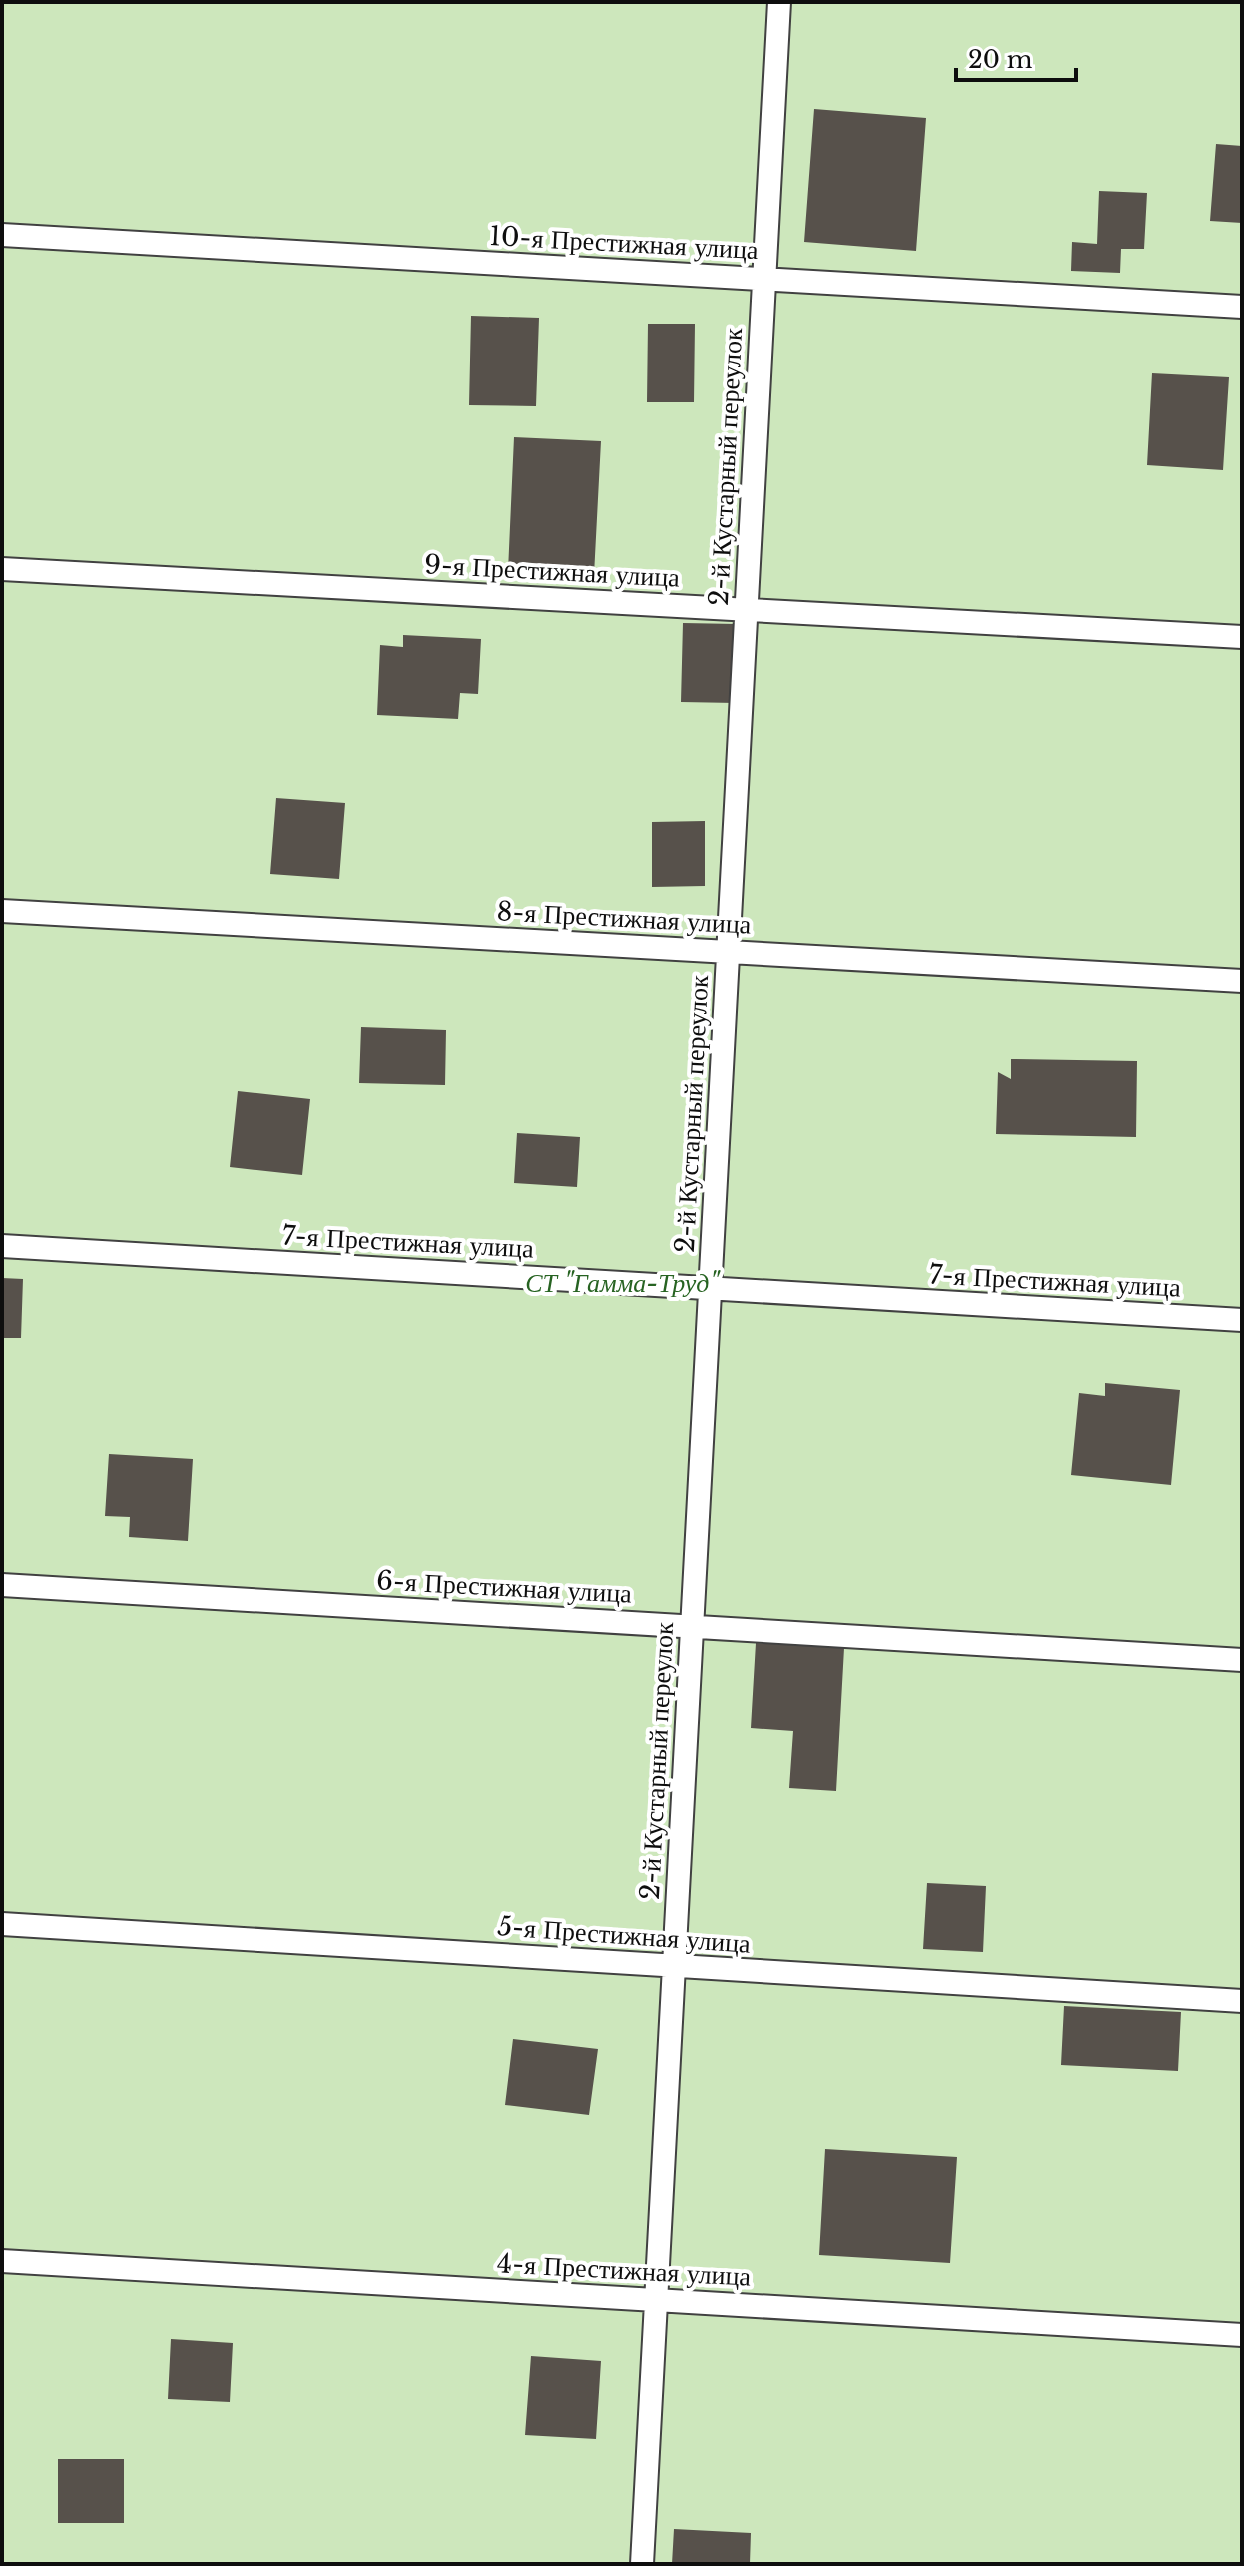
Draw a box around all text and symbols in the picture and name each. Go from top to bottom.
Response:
scale bar [956,32,1076,82]
text: 20 m [968,45,1033,74]
street label: 10-я Престижная улица [489,220,760,266]
street label: 2-й Кустарный переулок [703,327,749,607]
street label: 9-я Престижная улица [423,548,681,594]
street label: 8-я Престижная улица [496,895,753,941]
street label: 2-й Кустарный переулок [669,974,715,1254]
street label: 7-я Престижная улица [281,1219,535,1265]
street label: 7-я Престижная улица [928,1258,1182,1304]
park label: СТ "Гамма-Труд" [525,1267,721,1299]
street label: 6-я Престижная улица [375,1564,633,1610]
street label: 2-й Кустарный переулок [634,1621,680,1901]
street label: 5-я Престижная улица [496,1910,752,1960]
street label: 4-я Престижная улица [496,2247,752,2293]

